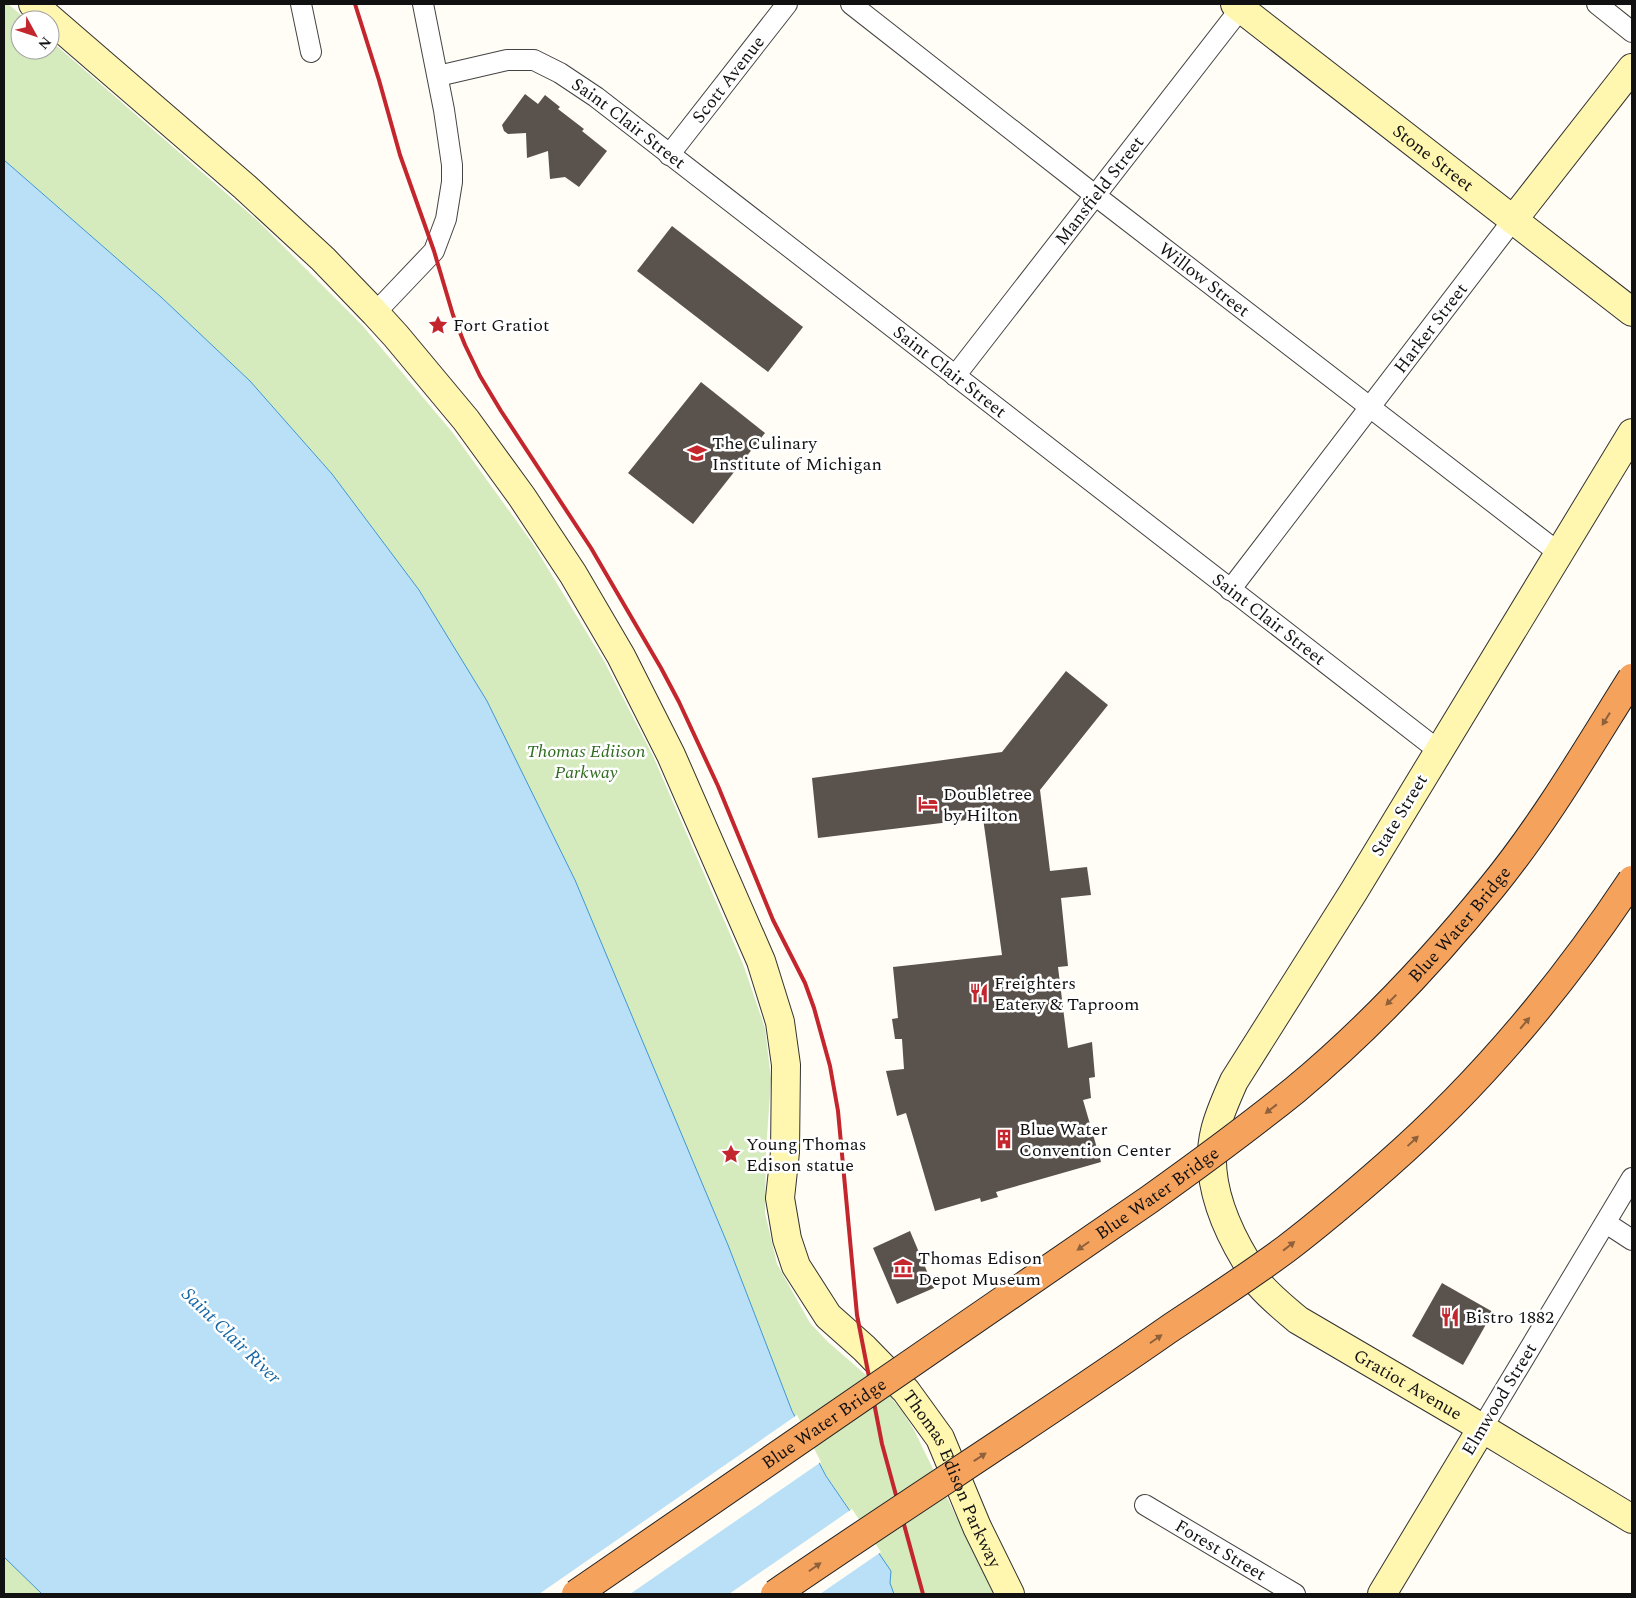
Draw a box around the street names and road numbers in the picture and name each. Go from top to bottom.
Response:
street label: Scott Avenue [686,30,771,129]
street label: Saint Clair Street [566,71,691,176]
street label: Stone Street [1386,118,1480,199]
street label: Mansfield Street [1048,130,1151,251]
street label: Willow Street [1153,236,1255,324]
street label: Harker Street [1387,277,1474,379]
street label: Saint Clair Street [887,319,1012,425]
street label: Saint Clair Street [1206,567,1331,672]
street label: State Street [1364,769,1435,862]
street label: Blue Water Bridge [1402,861,1518,989]
street label: Blue Water Bridge [1090,1140,1225,1247]
street label: Elmwood Street [1455,1338,1544,1461]
street label: Gratiot Avenue [1348,1342,1467,1427]
street label: Blue Water Bridge [756,1371,892,1476]
street label: Thomas Edison Parkway [895,1384,1009,1574]
street label: Forest Street [1170,1513,1271,1588]

